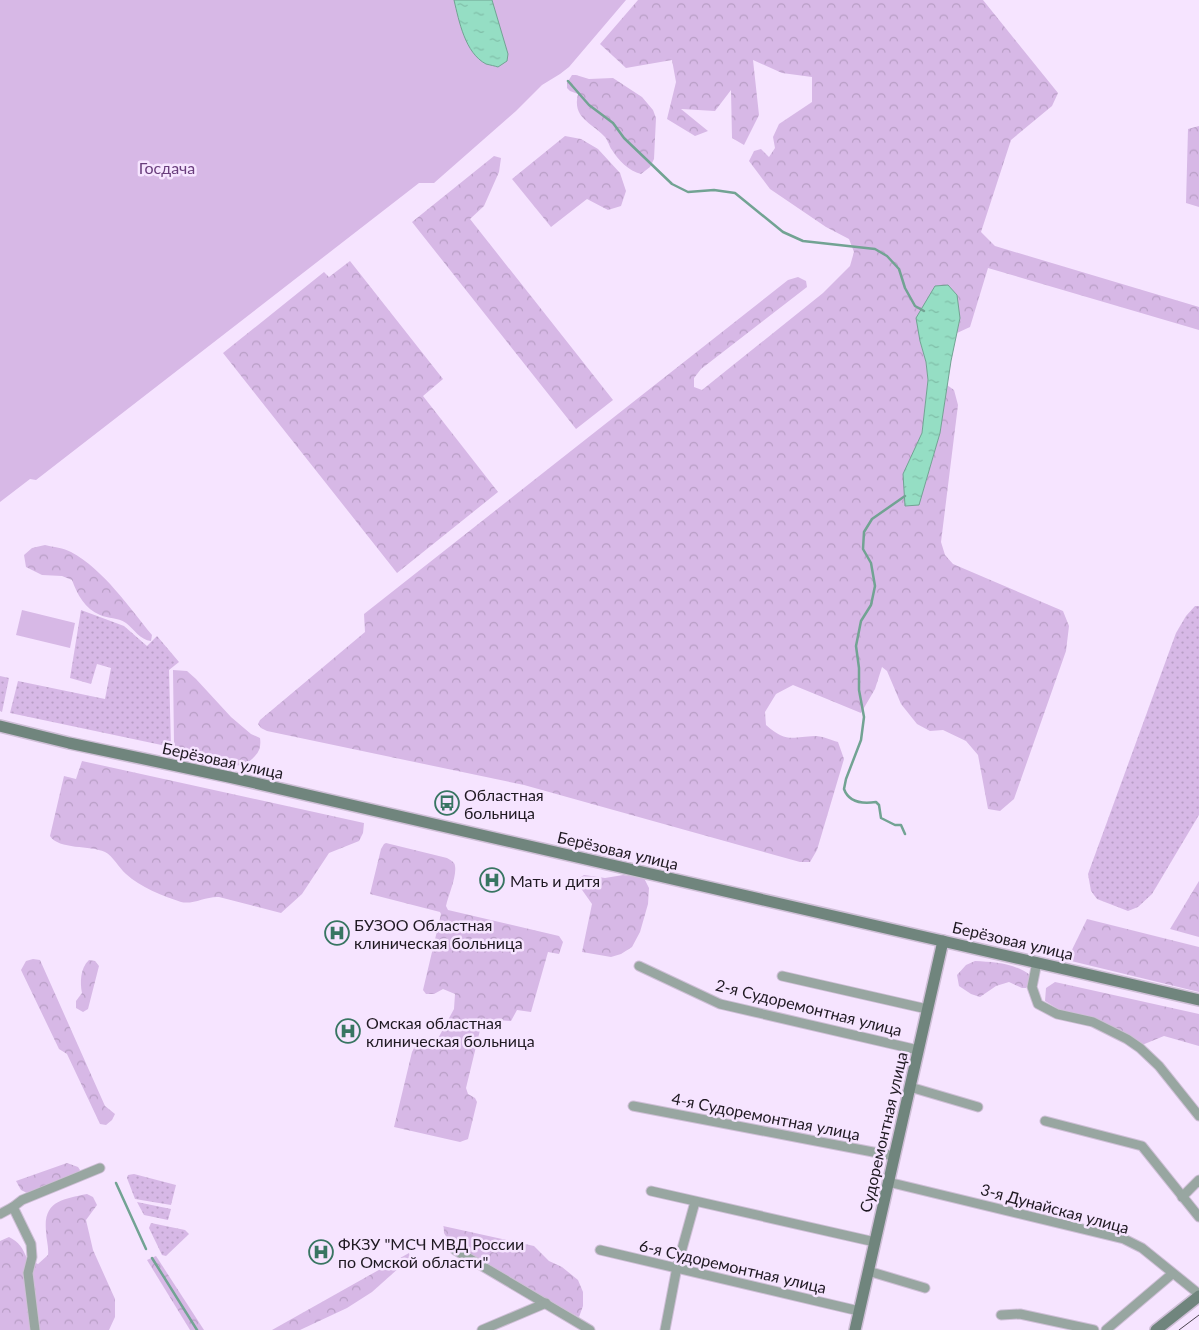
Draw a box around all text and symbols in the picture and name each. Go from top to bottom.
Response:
park label: Госдача [139,158,195,177]
street label: Берёзовая улица [161,738,285,782]
place label: Областная больница [464,785,544,822]
bus stop icon: Областная больница [434,790,460,816]
street label: Берёзовая улица [556,827,680,873]
hospital icon: Мать и дитя [479,867,505,893]
place label: Мать и дитя [510,871,600,890]
place label: БУЗОО Областная клиническая больница [354,915,523,952]
street label: Берёзовая улица [951,917,1075,963]
hospital icon: БУЗОО Областная клиническая больница [324,920,350,946]
street label: 2-я Судоремонтная улица [714,975,904,1039]
place label: Омская областная клиническая больница [366,1013,535,1050]
hospital icon: Омская областная клиническая больница [335,1018,361,1044]
street label: Судоремонтная улица [855,1050,911,1214]
street label: 4-я Судоремонтная улица [670,1088,862,1144]
street label: 3-я Дунайская улица [979,1179,1131,1237]
place label: ФКЗУ "МСЧ МВД России по Омской области" [338,1234,524,1271]
street label: 6-я Судоремонтная улица [638,1235,828,1297]
hospital icon: ФКЗУ "МСЧ МВД России по Омской области" [308,1239,334,1265]

